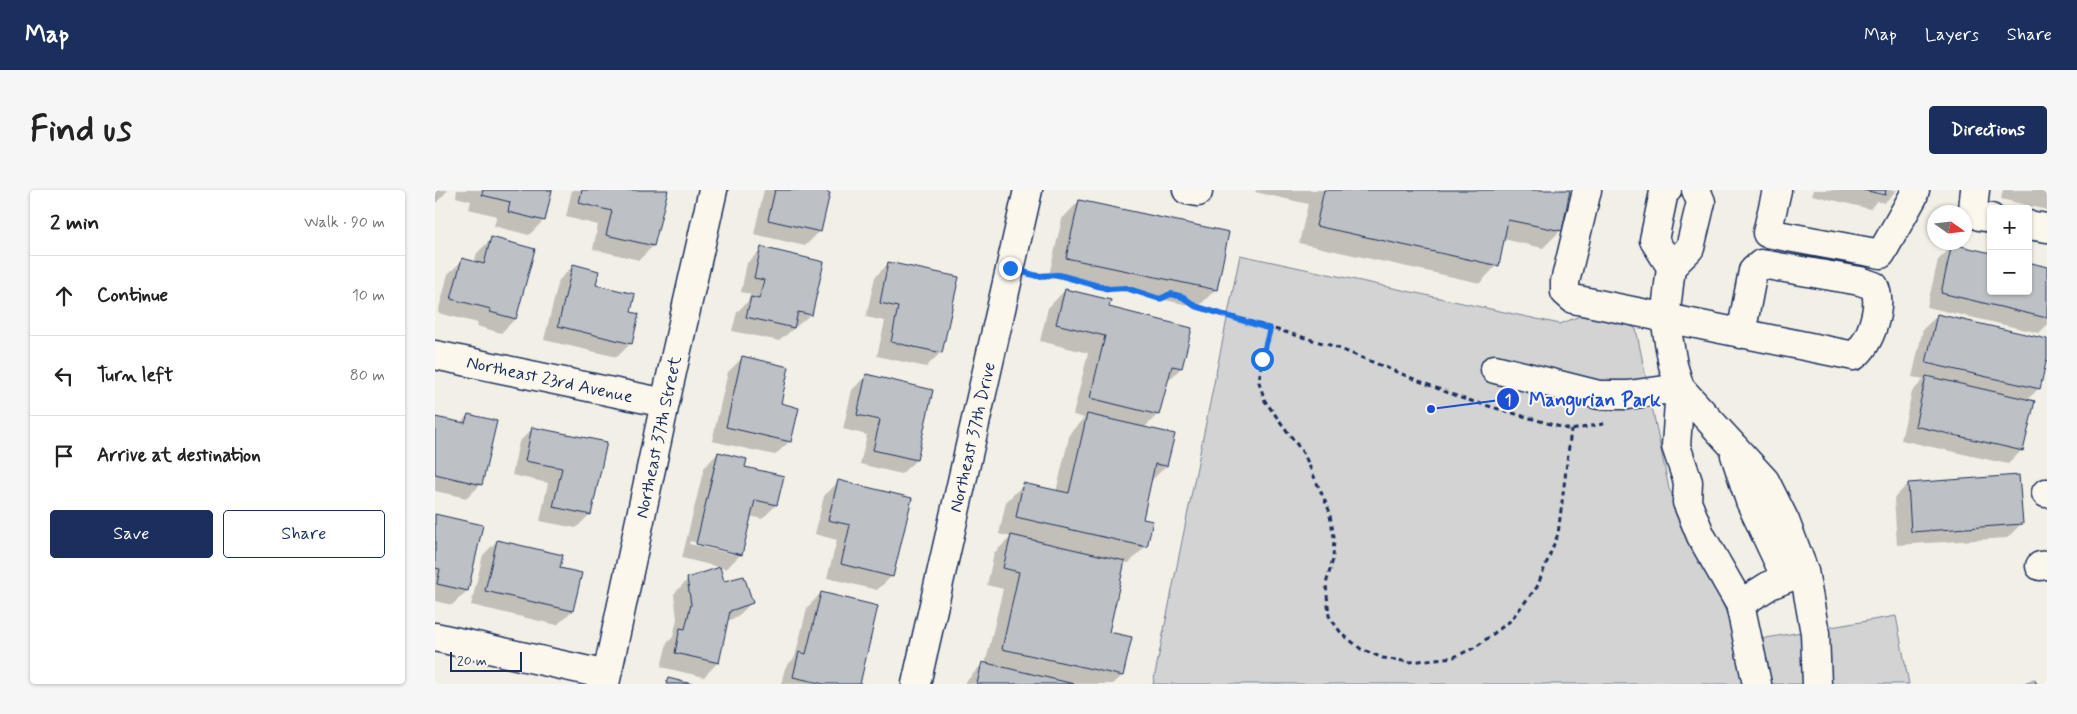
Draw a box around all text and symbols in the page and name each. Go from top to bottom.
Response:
text: Map [25,20,69,51]
text: Map [1864,23,1897,47]
text: Layers [1925,23,1979,47]
text: Share [2007,23,2052,47]
button: Directions [1929,106,2047,154]
text: Find us [30,107,132,153]
north arrow [1927,205,1972,250]
map controls [1987,205,2032,295]
button: + [1987,205,2032,250]
text: 2 min [50,209,99,237]
text: Walk · 90 m [304,212,385,233]
button: − [1987,250,2032,295]
route end [999,257,1022,280]
icon: ahead [50,282,78,310]
text: Continue [97,283,168,308]
text: 10 m [352,285,385,306]
route start [1251,348,1274,371]
street label: Northeast 23rd Avenue [464,351,635,409]
street label: Northeast 37th Street [630,353,688,521]
street label: Northeast 37th Drive [944,360,1002,515]
icon: left [50,362,78,390]
text: Turn left [97,363,173,388]
text: 80 m [350,365,385,386]
callout: Mangurian Park [1496,382,1670,416]
text: Mangurian Park [1529,388,1661,416]
text: 1 [1505,391,1511,411]
icon: arrive [50,442,78,470]
text: Arrive at destination [97,443,261,468]
button: Save [50,510,213,558]
button: Share [223,510,385,558]
scale bar [450,649,523,672]
text: 20 m [457,652,487,670]

